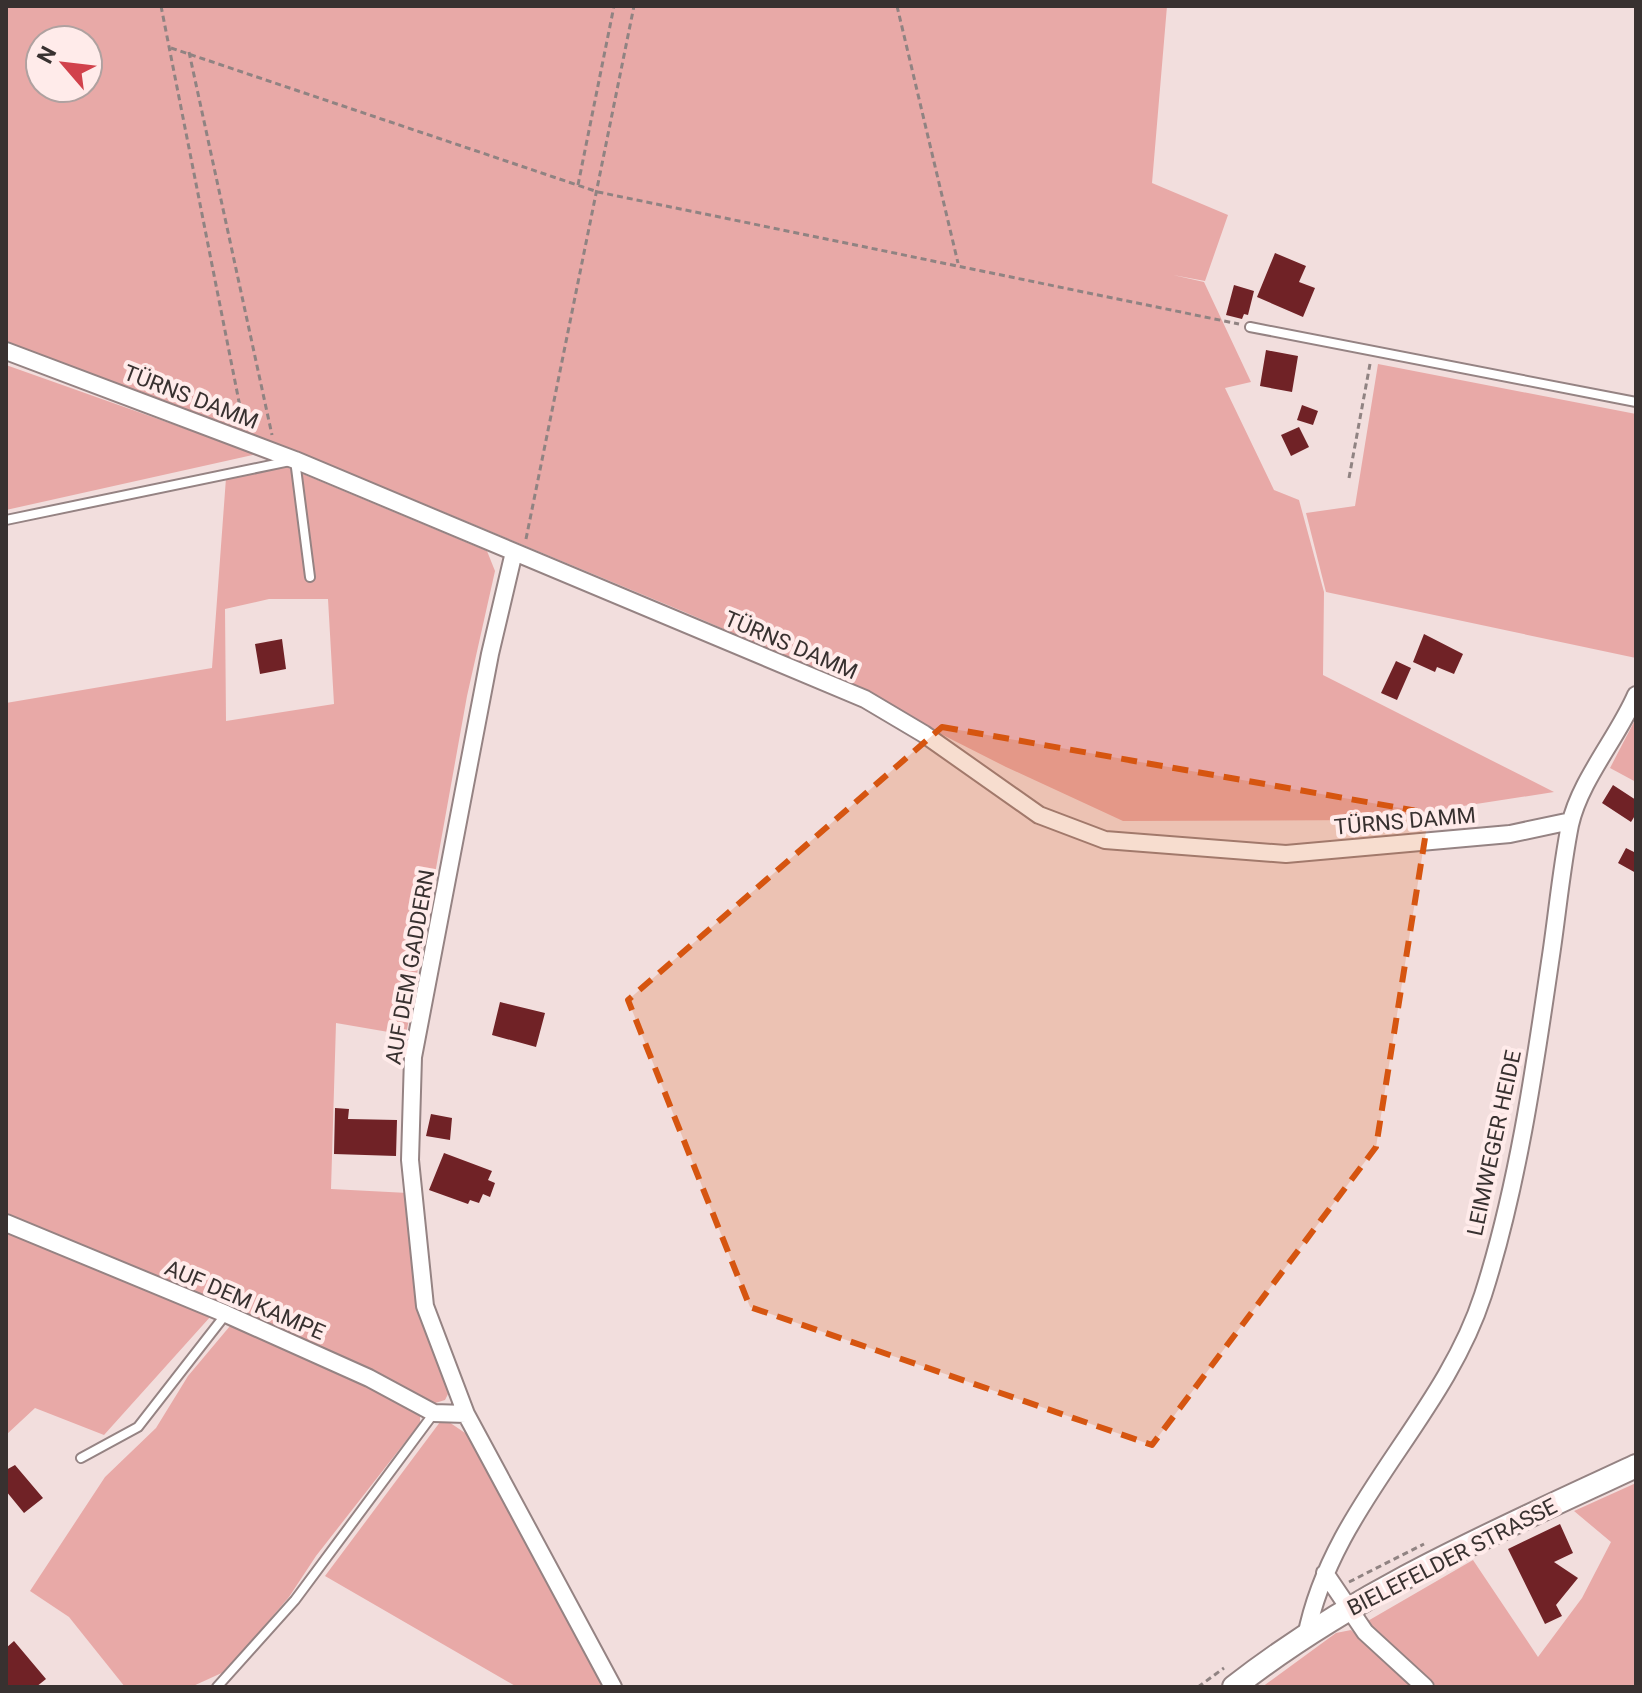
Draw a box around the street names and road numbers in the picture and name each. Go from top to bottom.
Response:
street label: TÜRNS DAMM [120,360,262,434]
street label: TÜRNS DAMM [721,606,861,684]
street label: TÜRNS DAMM [1333,802,1477,840]
street label: AUF DEM GADDERN [381,868,439,1066]
street label: LEIMWEGER HEIDE [1462,1048,1526,1238]
street label: AUF DEM KAMPE [161,1255,329,1345]
street label: BIELEFELDER STRASSE [1343,1493,1561,1621]

